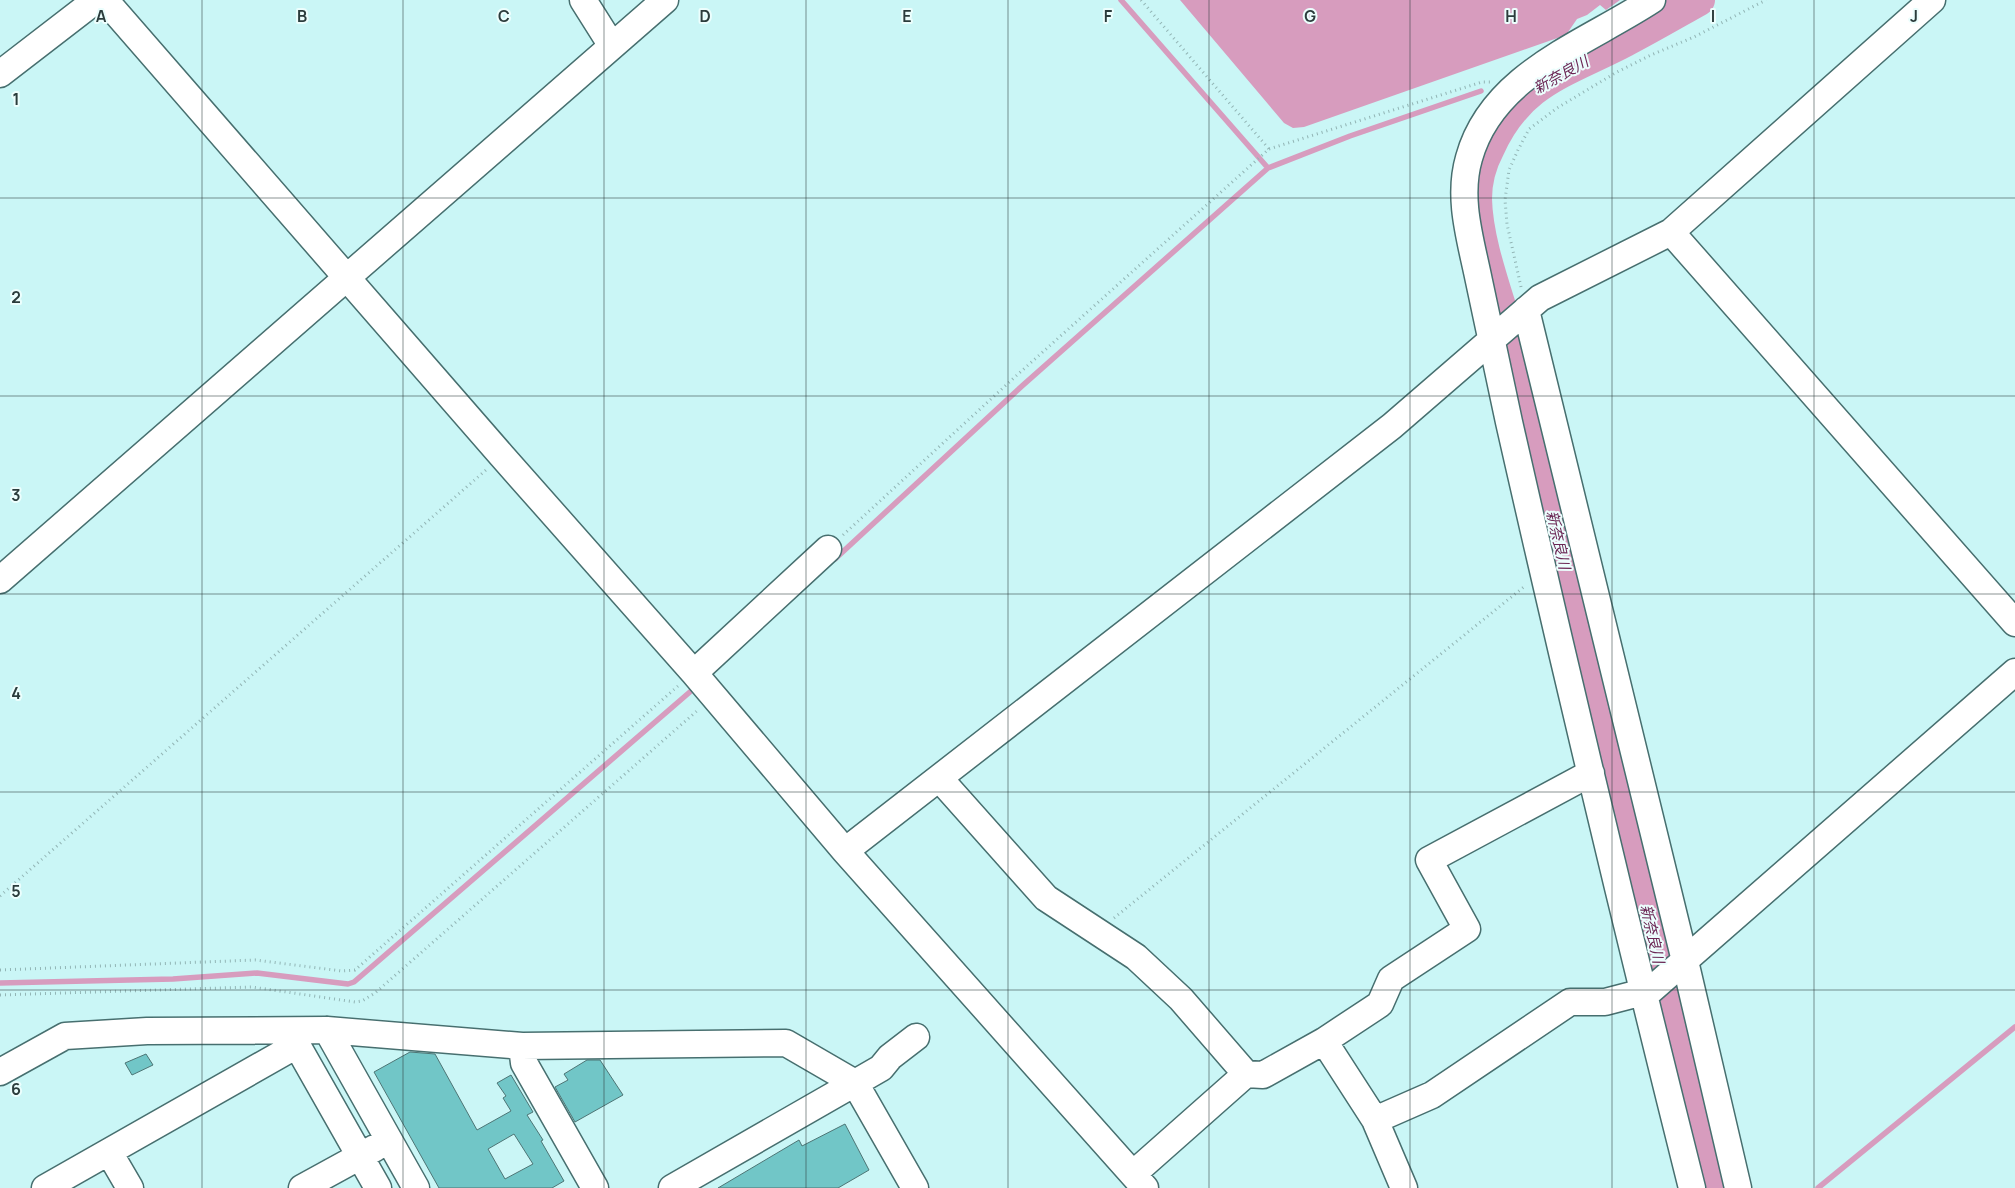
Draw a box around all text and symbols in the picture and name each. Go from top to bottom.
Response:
text: A [96,5,107,27]
text: B [297,5,307,27]
text: C [498,5,510,27]
text: D [699,5,711,27]
text: E [902,5,912,27]
text: F [1104,5,1113,27]
text: G [1304,5,1316,27]
text: H [1505,5,1517,27]
text: I [1711,5,1715,27]
text: J [1910,5,1918,27]
water label: 新奈良川 [1529,50,1594,98]
text: 1 [12,88,20,110]
text: 2 [11,286,21,308]
text: 3 [11,484,21,506]
water label: 新奈良川 [1542,508,1576,573]
text: 4 [11,682,21,704]
text: 5 [11,880,21,902]
water label: 新奈良川 [1636,902,1670,967]
text: 6 [11,1078,21,1100]

